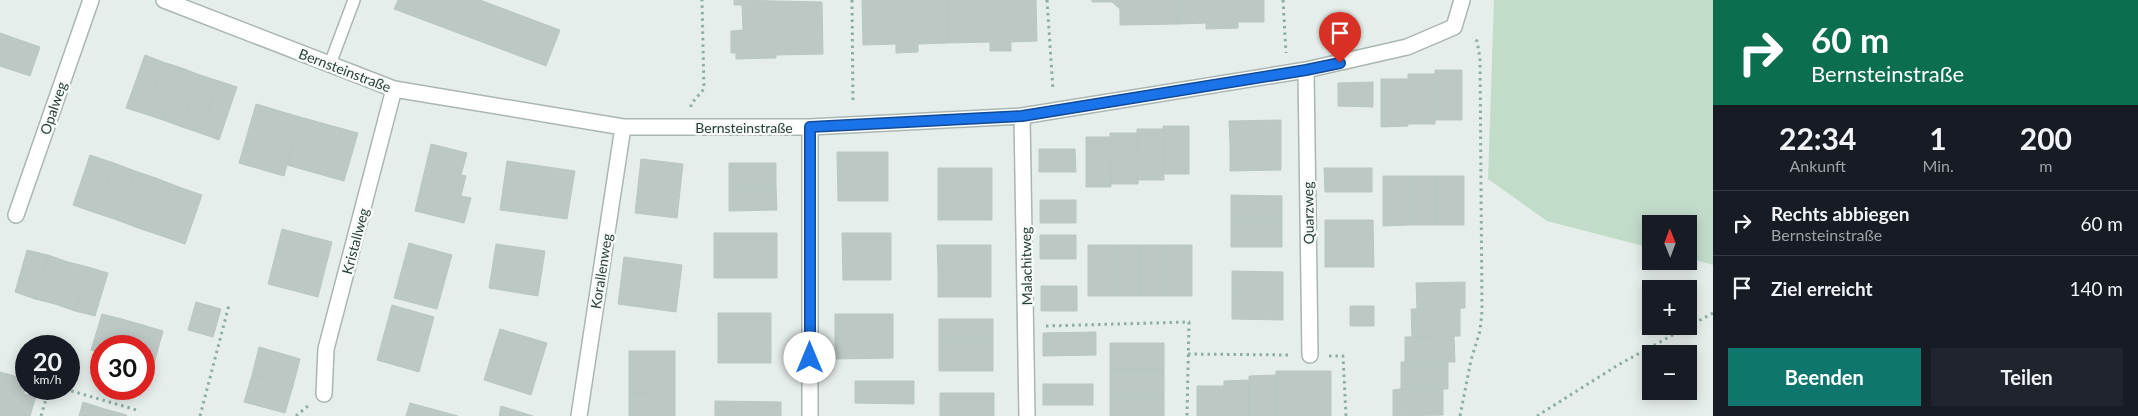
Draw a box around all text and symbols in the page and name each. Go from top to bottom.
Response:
pin [1319,12,1361,63]
text: 60 m [1811,18,1889,60]
icon: arrive [1326,19,1354,47]
icon: right [1728,20,1793,85]
street label: Bernsteinstraße [296,45,394,95]
text: Bernsteinstraße [1811,60,1964,87]
street label: Opalweg [36,79,70,137]
street label: Bernsteinstraße [695,119,793,136]
text: 22:34 [1779,120,1856,156]
text: 1 [1929,120,1947,156]
text: 200 [2020,120,2072,156]
text: Ankunft [1789,156,1846,175]
text: Min. [1922,156,1954,175]
text: m [2039,156,2052,175]
street label: Quarzweg [1299,181,1317,245]
text: Rechts abbiegen [1771,202,1909,225]
street label: Kristallweg [338,206,372,276]
icon: right [1728,209,1756,237]
text: 60 m [2080,212,2123,235]
north arrow [1642,215,1698,270]
map controls [1642,215,1697,400]
text: Bernsteinstraße [1771,225,1882,244]
street label: Malachitweg [1017,227,1035,305]
street label: Korallenweg [587,232,615,310]
icon: arrive [1728,274,1756,302]
text: Ziel erreicht [1771,277,1873,300]
text: 140 m [2069,277,2123,300]
button: + [1642,280,1697,335]
position arrow [783,331,835,383]
speed limit sign: 30 [90,335,155,400]
button: − [1642,345,1697,400]
text: 20 [33,346,62,376]
button: Beenden [1728,348,1921,406]
button: Teilen [1931,348,2123,406]
text: km/h [33,372,62,387]

